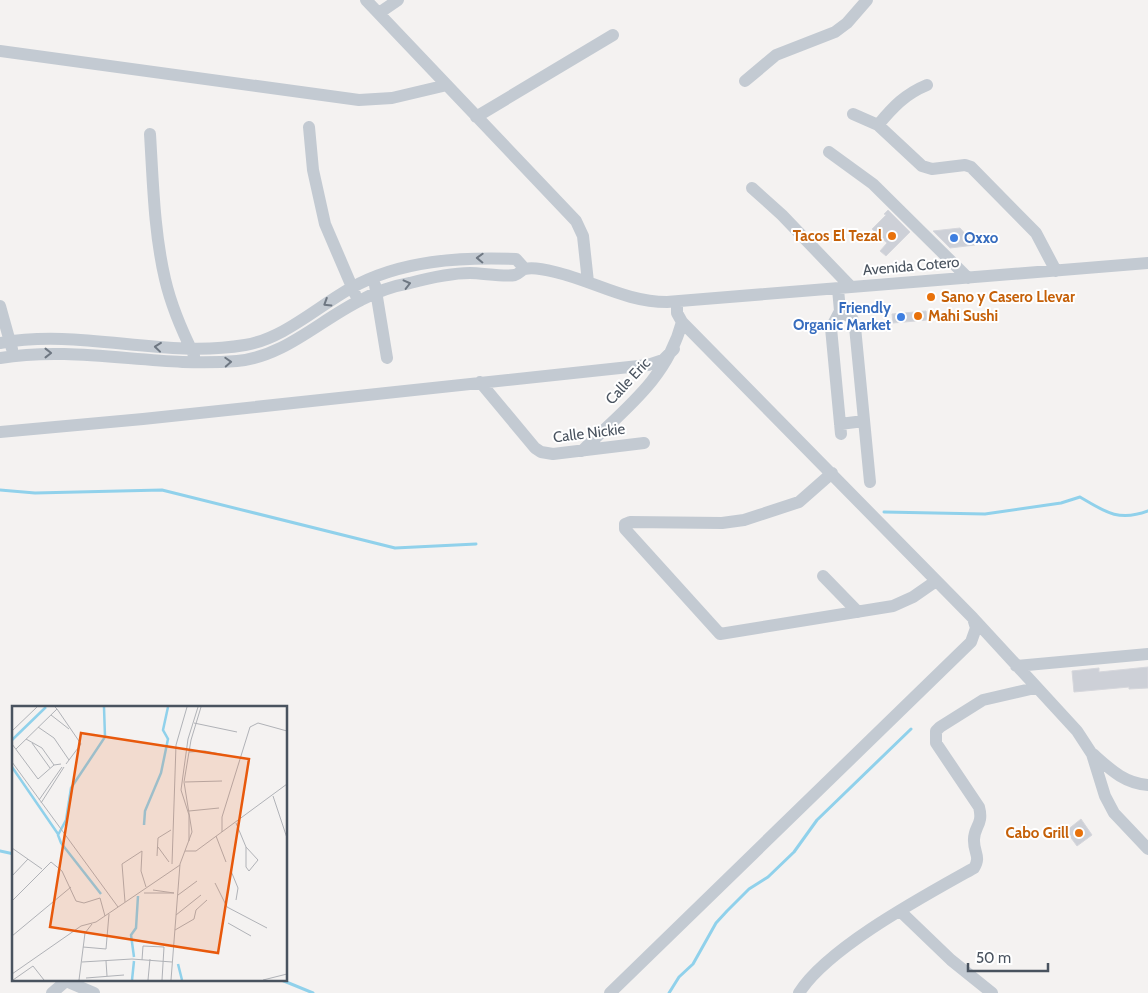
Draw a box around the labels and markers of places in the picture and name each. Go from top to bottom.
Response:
place label: Tacos El Tezal [793,227,882,245]
place label: Oxxo [964,229,999,247]
marker: Tacos El Tezal [886,230,898,242]
marker: Oxxo [948,232,960,244]
place label: Sano y Casero Llevar [941,288,1075,306]
marker: Sano y Casero Llevar [925,291,937,303]
place label: Friendly Organic Market [793,299,892,334]
place label: Mahi Sushi [928,307,998,325]
marker: Mahi Sushi [912,310,924,322]
marker: Friendly Organic Market [895,311,907,323]
place label: Cabo Grill [1006,824,1069,842]
marker: Cabo Grill [1073,827,1085,839]

